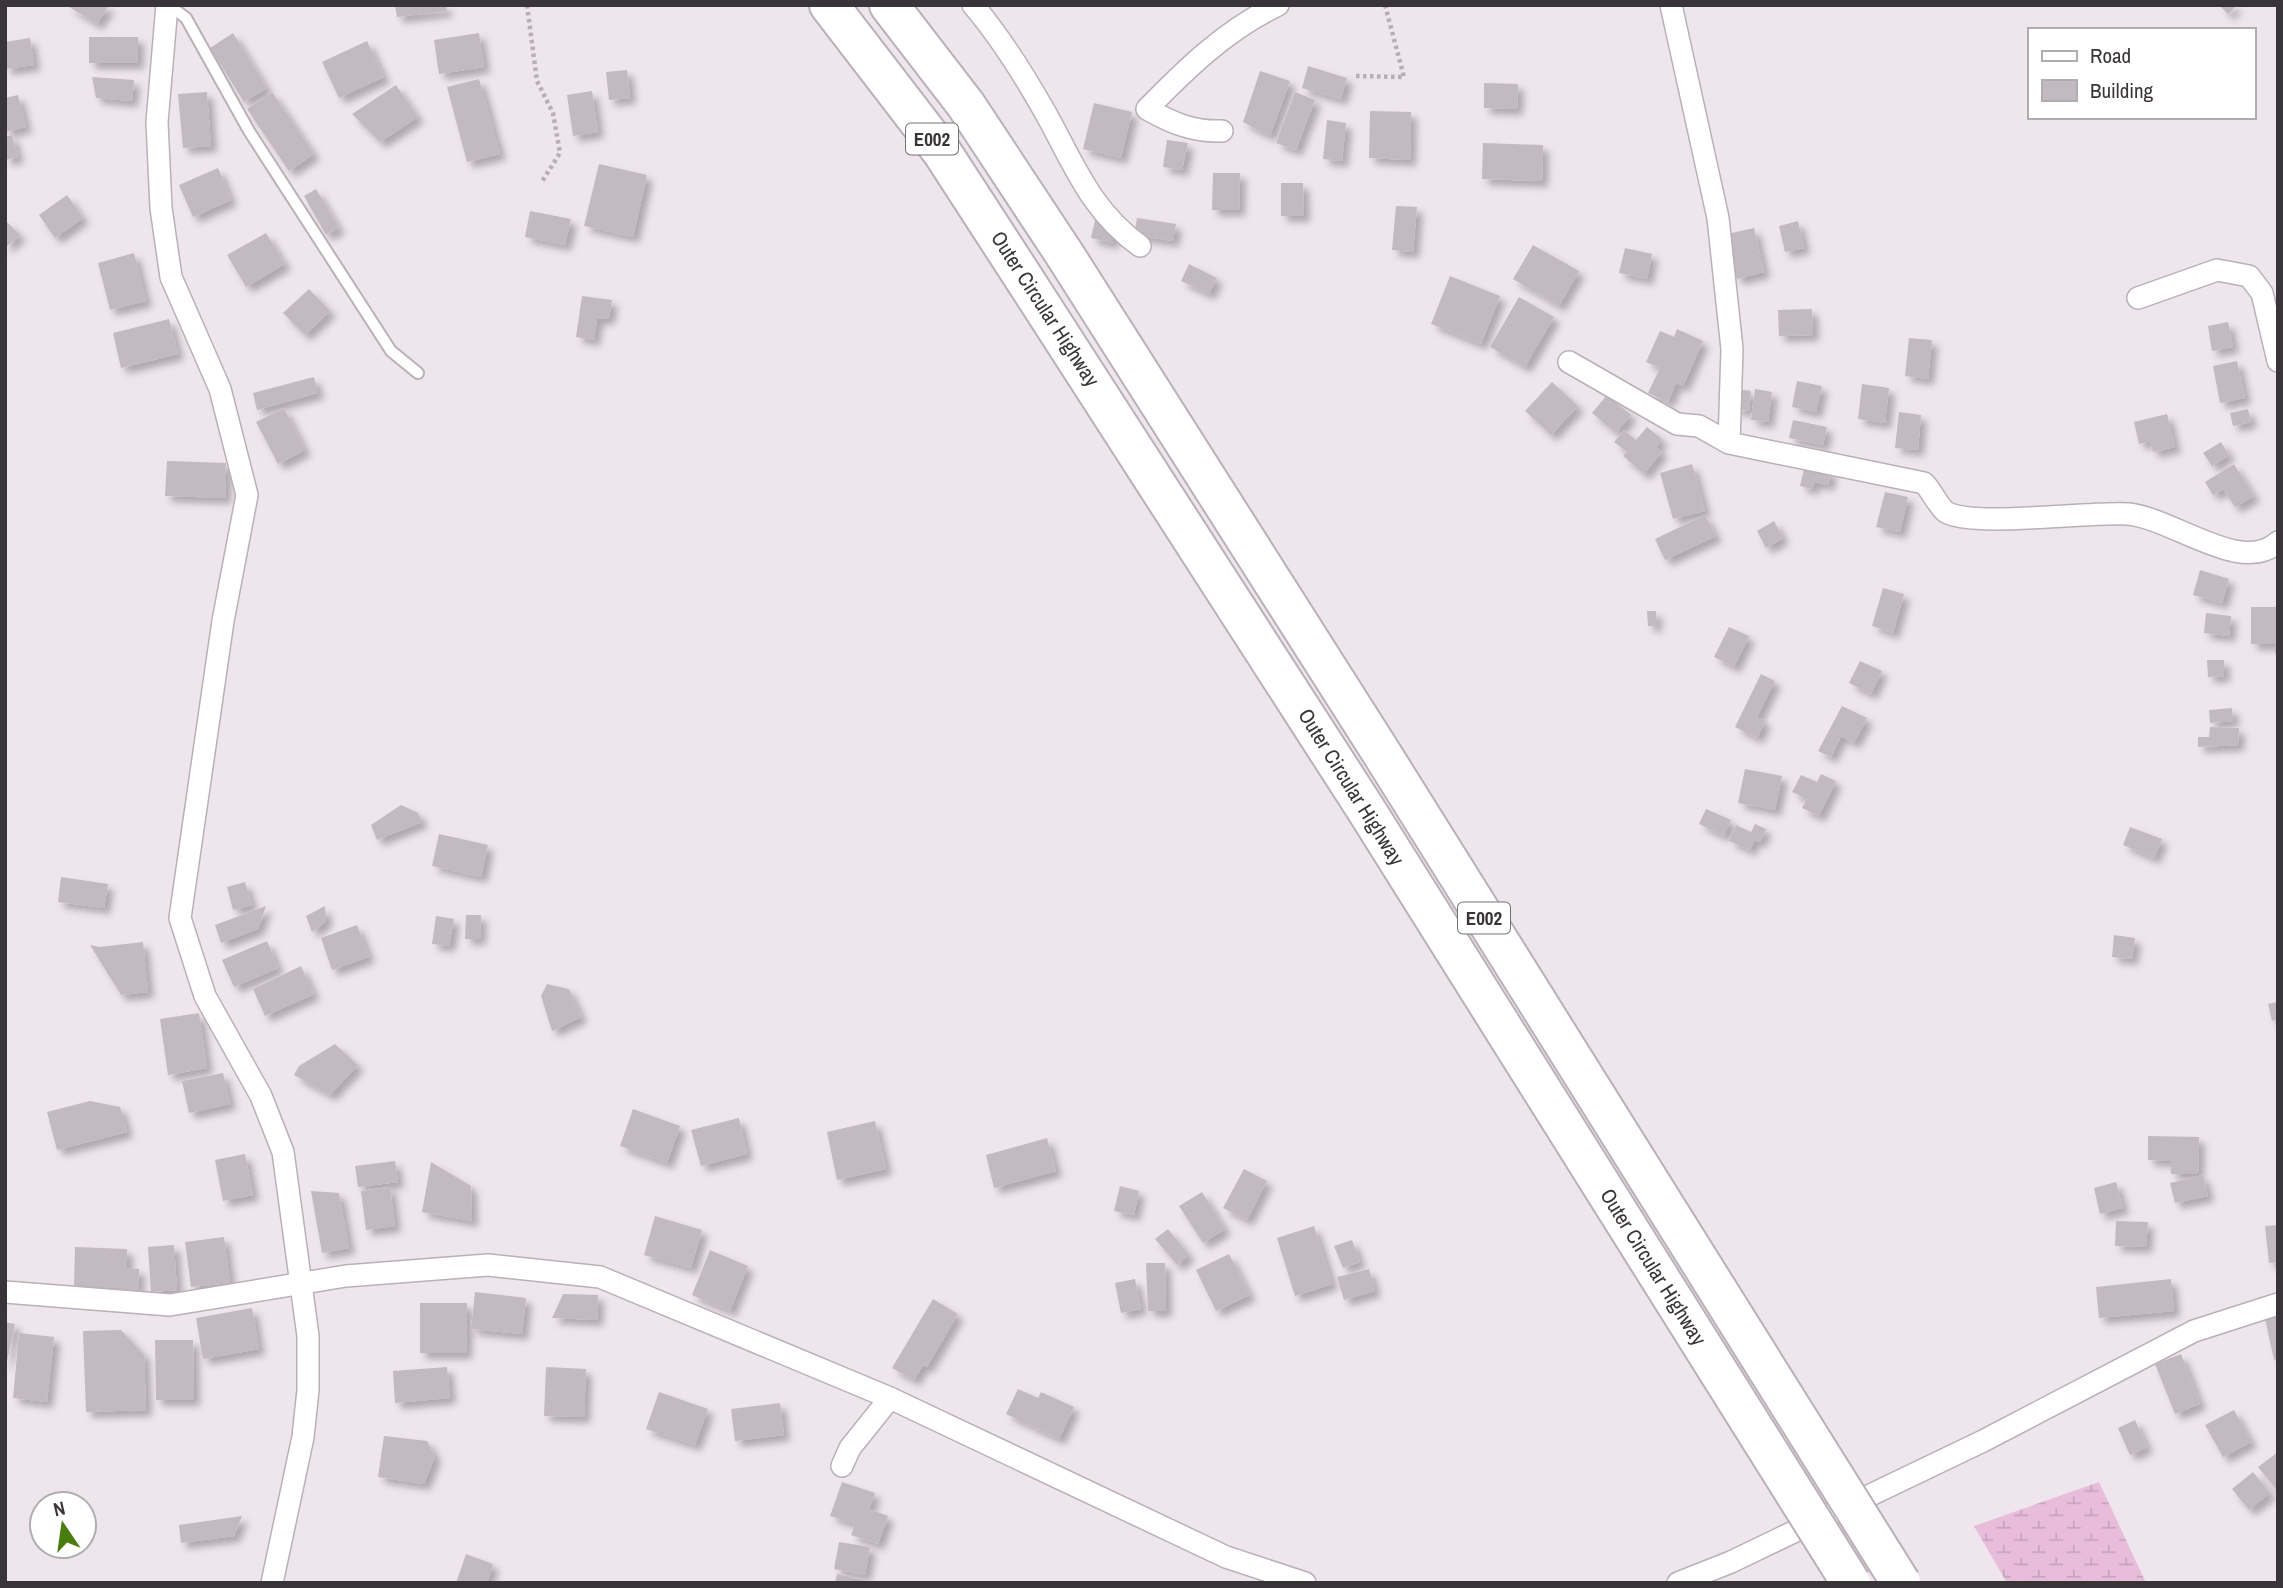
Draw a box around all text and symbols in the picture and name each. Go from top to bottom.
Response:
legend [2028,28,2255,119]
text: Road [2090,41,2131,70]
text: Building [2090,76,2154,105]
road number: E002 [906,124,958,154]
street label: Outer Circular Highway [984,225,1107,392]
street label: Outer Circular Highway [1291,703,1412,871]
road number: E002 [1458,902,1510,934]
street label: Outer Circular Highway [1593,1183,1714,1351]
north arrow [28,1490,98,1560]
text: N [51,1495,68,1522]

